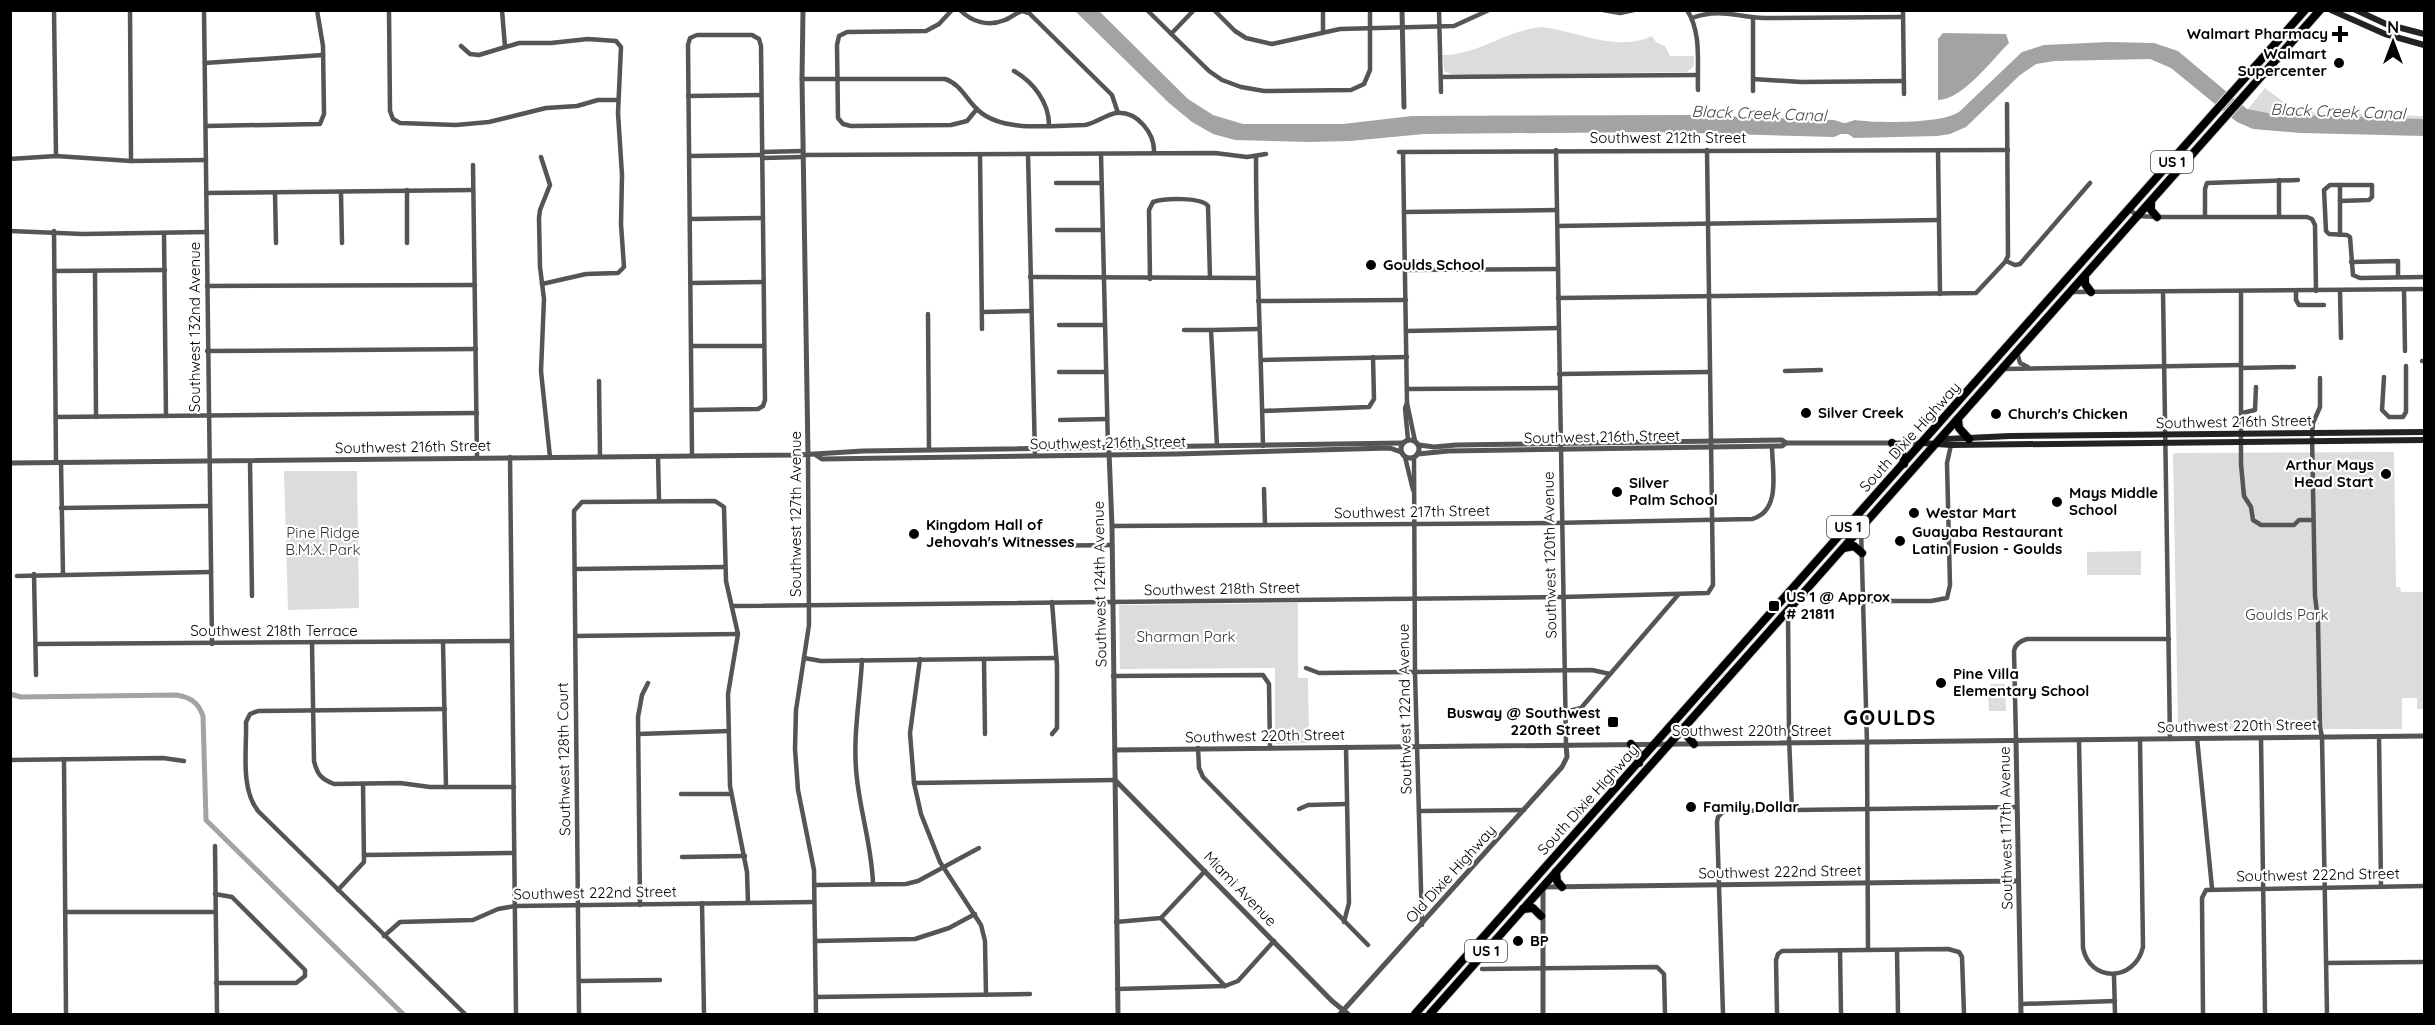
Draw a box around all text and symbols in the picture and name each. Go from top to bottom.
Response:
north arrow [2363,12,2423,72]
text: N [2387,17,2399,37]
place label: Walmart Pharmacy [2187,24,2328,43]
marker: Walmart Pharmacy [2333,27,2347,41]
place label: Walmart Supercenter [2238,44,2327,80]
marker: Walmart Supercenter [2332,56,2346,70]
water label: Black Creek Canal [2270,99,2408,123]
water label: Black Creek Canal [1691,101,1829,125]
street label: Southwest 212th Street [1590,128,1746,147]
road number: US 1 [2151,151,2193,173]
street label: Southwest 132nd Avenue [185,242,204,412]
place label: Goulds School [1383,255,1485,274]
marker: Goulds School [1364,258,1378,272]
street label: South Dixie Highway [1855,378,1964,496]
place label: Silver Creek [1818,403,1904,422]
place label: Church's Chicken [2008,404,2128,423]
marker: Silver Creek [1799,406,1813,420]
marker: Church's Chicken [1989,407,2003,421]
street label: Southwest 216th Street [2156,411,2312,432]
street label: Southwest 216th Street [1524,426,1680,447]
street label: Southwest 127th Avenue [786,431,805,597]
street label: Southwest 216th Street [1030,432,1186,453]
street label: Southwest 216th Street [335,436,491,457]
place label: Arthur Mays Head Start [2286,455,2374,491]
marker: Arthur Mays Head Start [2379,467,2393,481]
street label: Southwest 120th Avenue [1539,471,1560,639]
place label: Silver Palm School [1629,473,1718,509]
place label: Mays Middle School [2069,483,2158,519]
marker: Silver Palm School [1610,485,1624,499]
marker: Mays Middle School [2050,495,2064,509]
street label: Southwest 124th Avenue [1089,501,1110,667]
street label: Southwest 217th Street [1334,501,1490,522]
place label: Westar Mart [1926,503,2017,522]
marker: Westar Mart [1907,506,1921,520]
place label: Kingdom Hall of Jehovah's Witnesses [926,515,1075,551]
road number: US 1 [1827,516,1869,538]
place label: Guayaba Restaurant Latin Fusion - Goulds [1912,522,2063,558]
park label: Pine Ridge B.M.X. Park [285,523,361,559]
marker: Kingdom Hall of Jehovah's Witnesses [907,527,921,541]
marker: Guayaba Restaurant Latin Fusion - Goulds [1893,534,1907,548]
street label: Southwest 218th Street [1144,578,1300,599]
place label: US 1 @ Approx # 21811 [1786,587,1890,623]
marker: US 1 @ Approx # 21811 [1767,599,1781,613]
park label: Goulds Park [2245,605,2329,624]
street label: Southwest 218th Terrace [190,621,358,640]
street label: Southwest 122nd Avenue [1394,623,1415,795]
park label: Sharman Park [1136,627,1236,646]
place label: Pine Villa Elementary School [1953,664,2089,700]
marker: Pine Villa Elementary School [1934,676,1948,690]
street label: Southwest 128th Court [553,682,574,836]
place label: Busway @ Southwest 220th Street [1447,703,1601,739]
district label: GOULDS [1843,704,1937,730]
marker: Busway @ Southwest 220th Street [1606,715,1620,729]
street label: Southwest 220th Street [2157,715,2317,736]
street label: Southwest 220th Street [1672,721,1832,740]
street label: Southwest 220th Street [1185,725,1345,746]
street label: South Dixie Highway [1533,741,1642,859]
street label: Southwest 117th Avenue [1995,746,2016,910]
place label: Family Dollar [1703,797,1799,816]
marker: Family Dollar [1684,800,1698,814]
street label: Old Dixie Highway [1401,821,1500,927]
street label: Miami Avenue [1200,847,1281,930]
street label: Southwest 222nd Street [1698,861,1862,882]
street label: Southwest 222nd Street [2236,864,2400,885]
street label: Southwest 222nd Street [513,882,677,903]
place label: BP [1530,931,1549,950]
marker: BP [1511,934,1525,948]
road number: US 1 [1465,940,1507,962]

